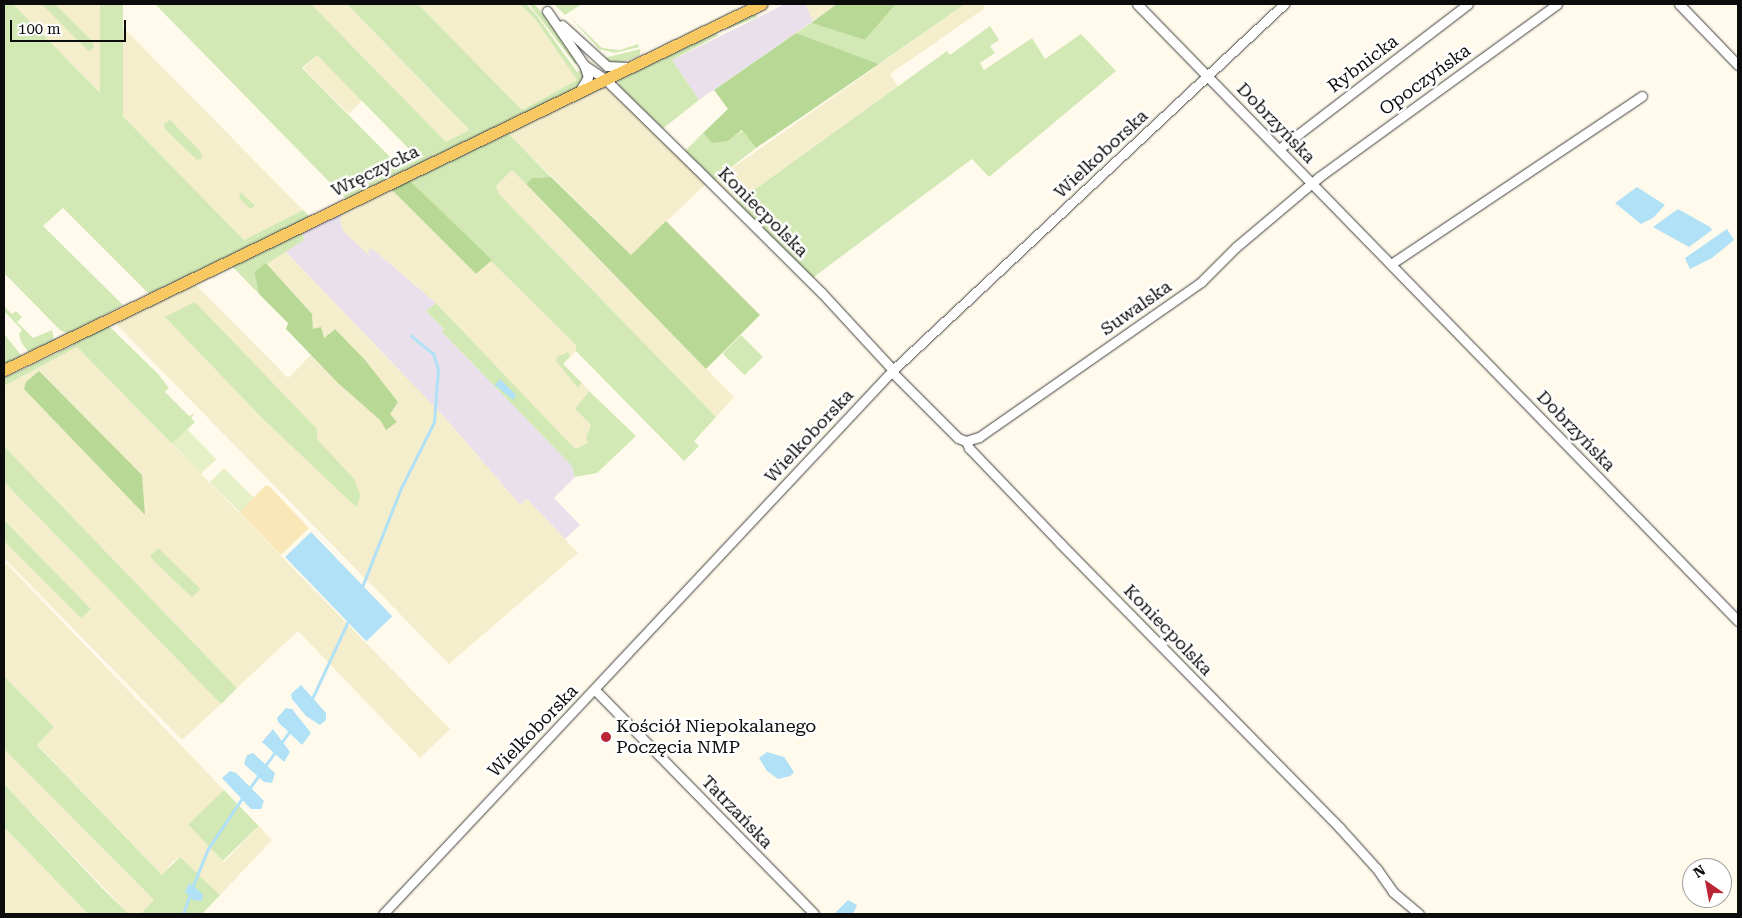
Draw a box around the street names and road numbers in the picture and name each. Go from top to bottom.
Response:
street label: Rybnicka [1324,31,1402,97]
street label: Opoczyńska [1375,40,1475,120]
street label: Dobrzyńska [1232,78,1320,168]
street label: Wielkoborska [1050,105,1152,203]
street label: Wręczycka [328,141,422,201]
street label: Koniecpolska [713,162,813,262]
street label: Suwalska [1096,276,1176,340]
street label: Wielkoborska [760,385,858,487]
street label: Dobrzyńska [1532,386,1620,476]
street label: Koniecpolska [1119,580,1217,680]
street label: Wielkoborska [483,680,583,782]
street label: Tatrzańska [697,771,777,853]

